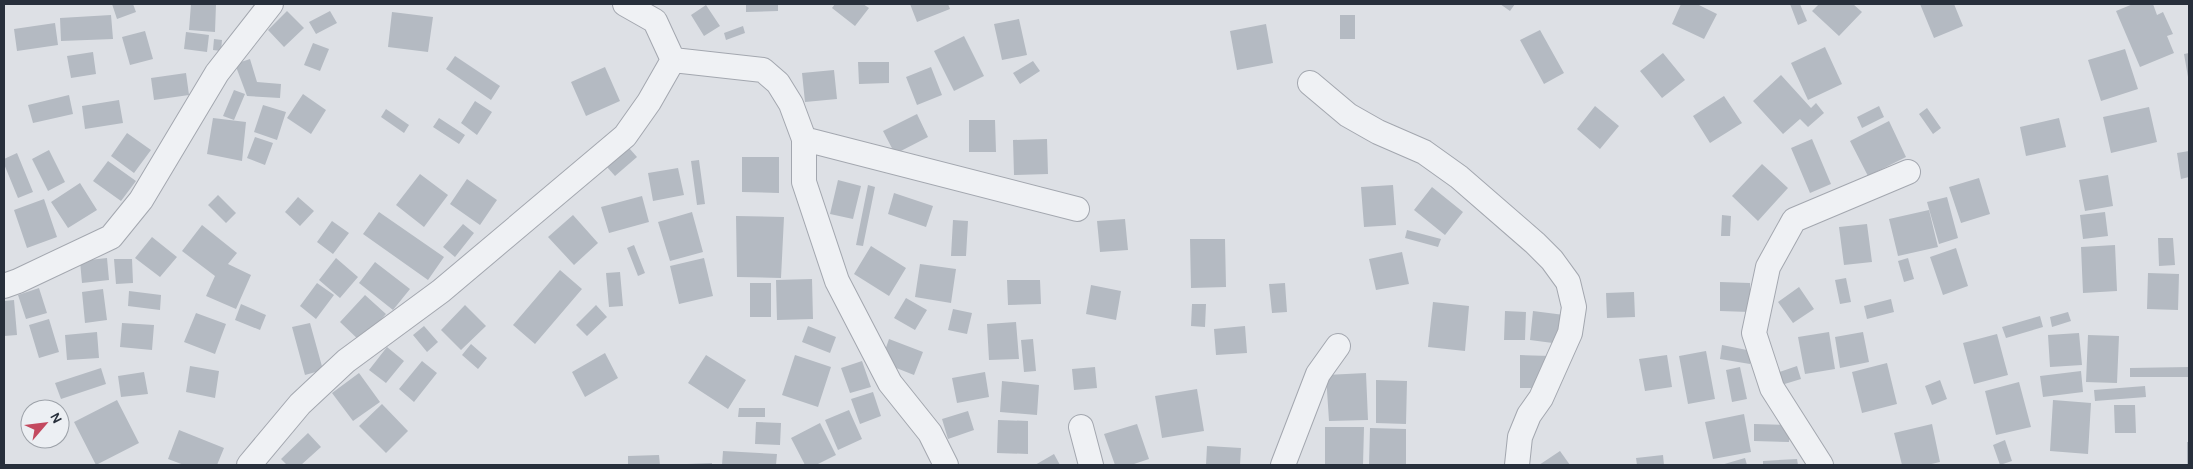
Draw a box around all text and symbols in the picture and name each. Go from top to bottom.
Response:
north arrow [20,399,70,449]
text: N [46,410,66,427]

